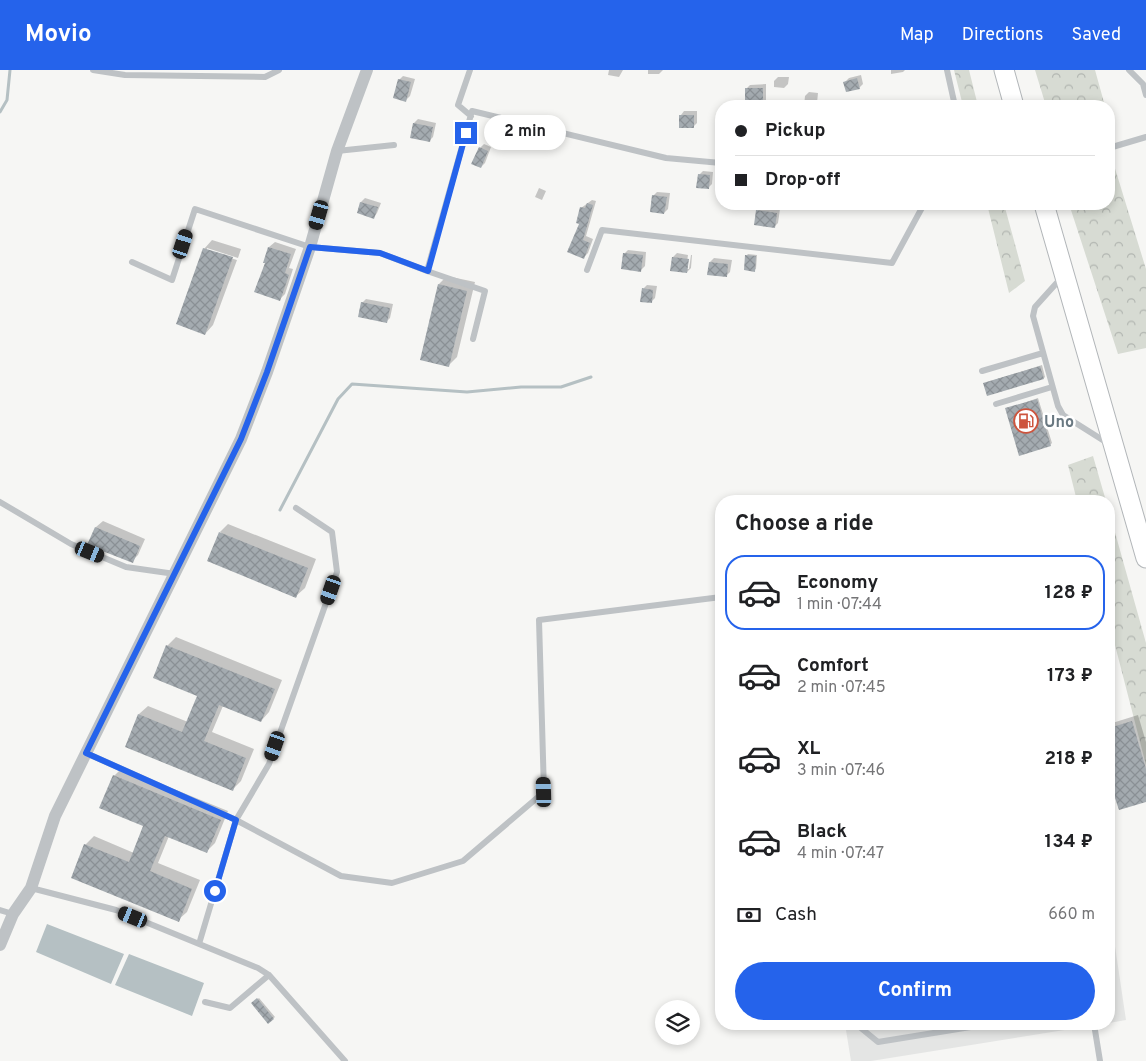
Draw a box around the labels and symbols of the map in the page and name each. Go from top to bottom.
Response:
callout: 2 min [484,116,566,150]
route end [455,122,477,144]
car [307,199,330,231]
car [171,227,194,261]
fuel station icon: Uno [1013,408,1039,434]
place label: Uno [1044,413,1074,433]
car [73,539,106,565]
car [319,573,342,607]
car [263,729,286,763]
car [535,777,552,807]
route start [204,880,226,902]
car [116,904,149,930]

